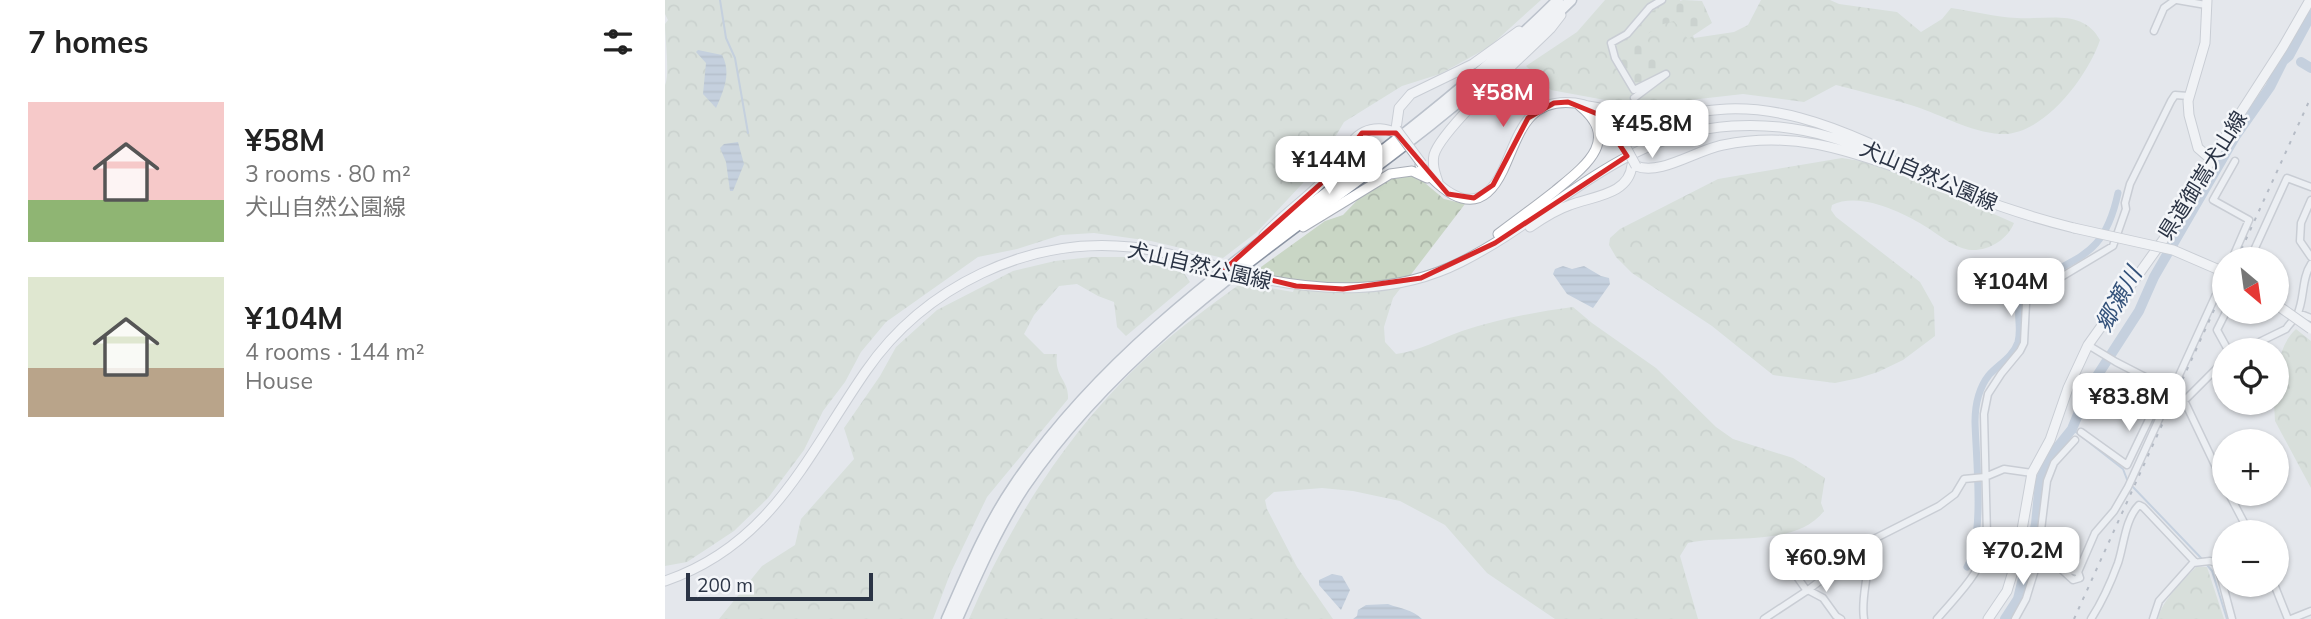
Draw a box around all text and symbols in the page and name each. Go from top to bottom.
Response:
text: 7 homes [28,23,149,61]
icon: filters [599,23,637,61]
pin: ¥58M [1462,69,1544,129]
text: ¥58M [1472,77,1534,106]
pin: ¥45.8M [1595,100,1709,160]
street label: 県道御嵩犬山線 [2152,106,2252,244]
text: ¥45.8M [1612,108,1692,137]
text: ¥58M [245,121,325,159]
icon: home [84,130,168,214]
street label: 犬山自然公園線 [1856,134,2002,216]
pin: ¥144M [1280,136,1378,196]
text: ¥144M [1291,144,1367,173]
text: 3 rooms · 80 m² [245,159,411,188]
text: 犬山自然公園線 [245,192,406,221]
street label: 犬山自然公園線 [1125,236,1275,294]
north arrow [2212,247,2289,324]
map controls [2212,247,2289,597]
pin: ¥104M [1962,258,2060,318]
water label: 郷瀬川 [2089,259,2149,336]
text: ¥104M [1973,266,2049,295]
text: ¥104M [245,299,343,337]
icon: home [84,305,168,389]
text: 4 rooms · 144 m² [245,337,425,366]
button: locate [2212,338,2289,415]
text: House [245,366,313,395]
pin: ¥83.8M [2072,374,2186,433]
text: ¥83.8M [2089,381,2169,410]
button: + [2212,429,2289,506]
button: − [2212,520,2289,597]
pin: ¥70.2M [1966,528,2080,587]
pin: ¥60.9M [1769,534,1883,594]
text: ¥70.2M [1983,535,2063,564]
text: ¥60.9M [1786,542,1866,571]
scale bar [686,570,873,602]
text: 200 m [697,573,753,597]

